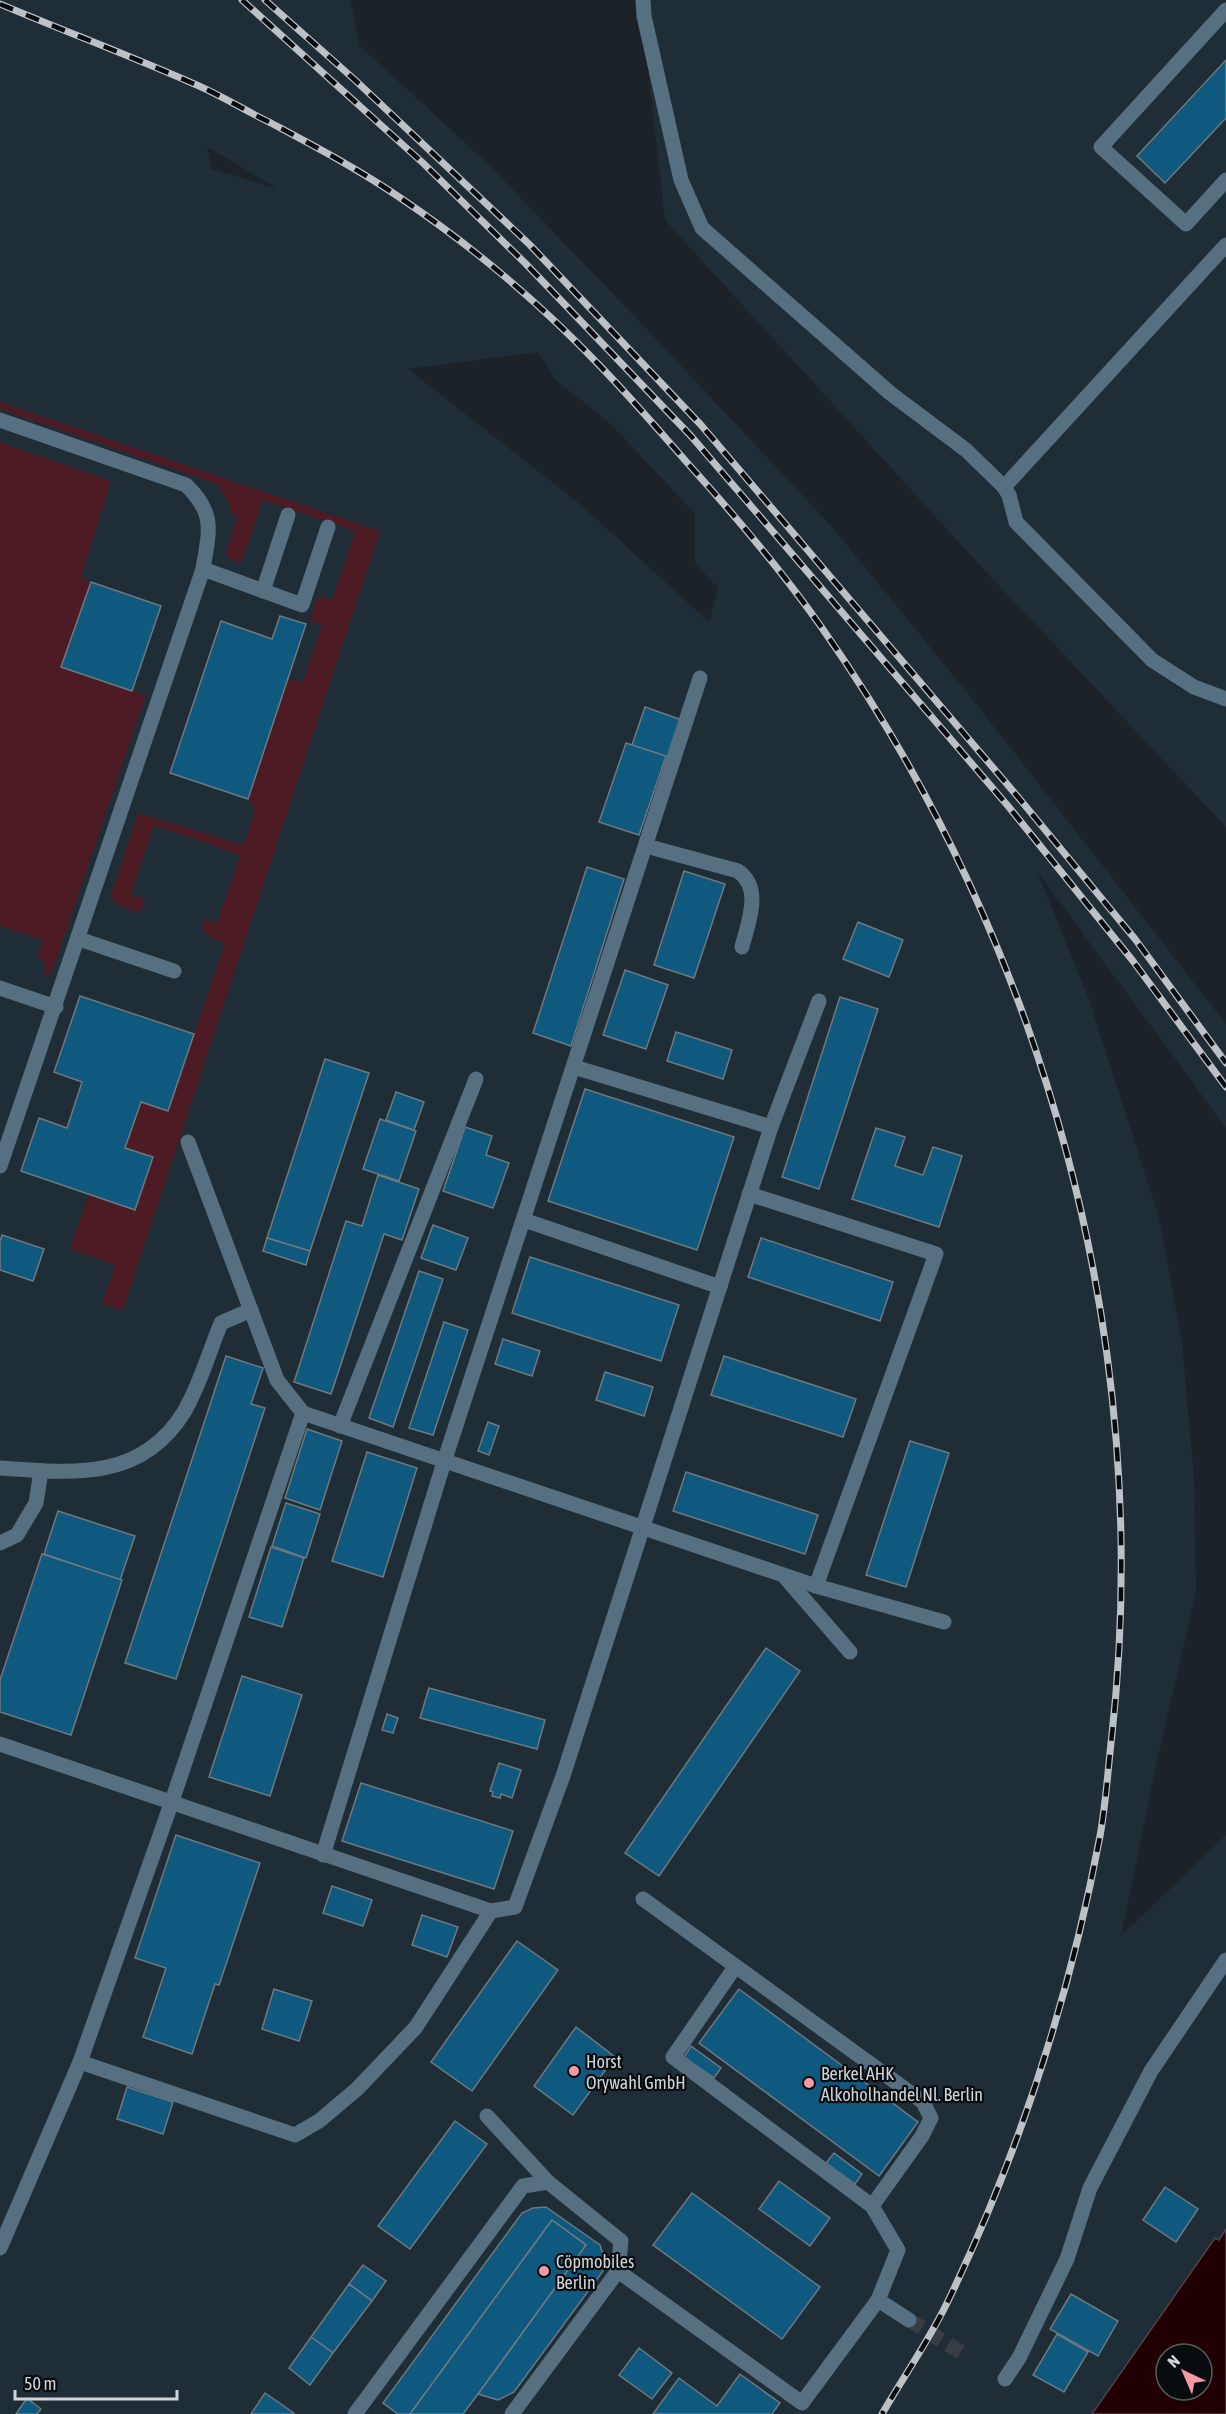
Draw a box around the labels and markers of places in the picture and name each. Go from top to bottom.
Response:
place label: Horst Orywahl GmbH [586,2051,686,2093]
place label: Berkel AHK Alkoholhandel Nl. Berlin [821,2063,983,2105]
marker: Horst Orywahl GmbH [567,2064,581,2078]
marker: Berkel AHK Alkoholhandel Nl. Berlin [802,2076,816,2090]
place label: Cöpmobiles Berlin [556,2251,634,2293]
marker: Cöpmobiles Berlin [537,2264,551,2278]

